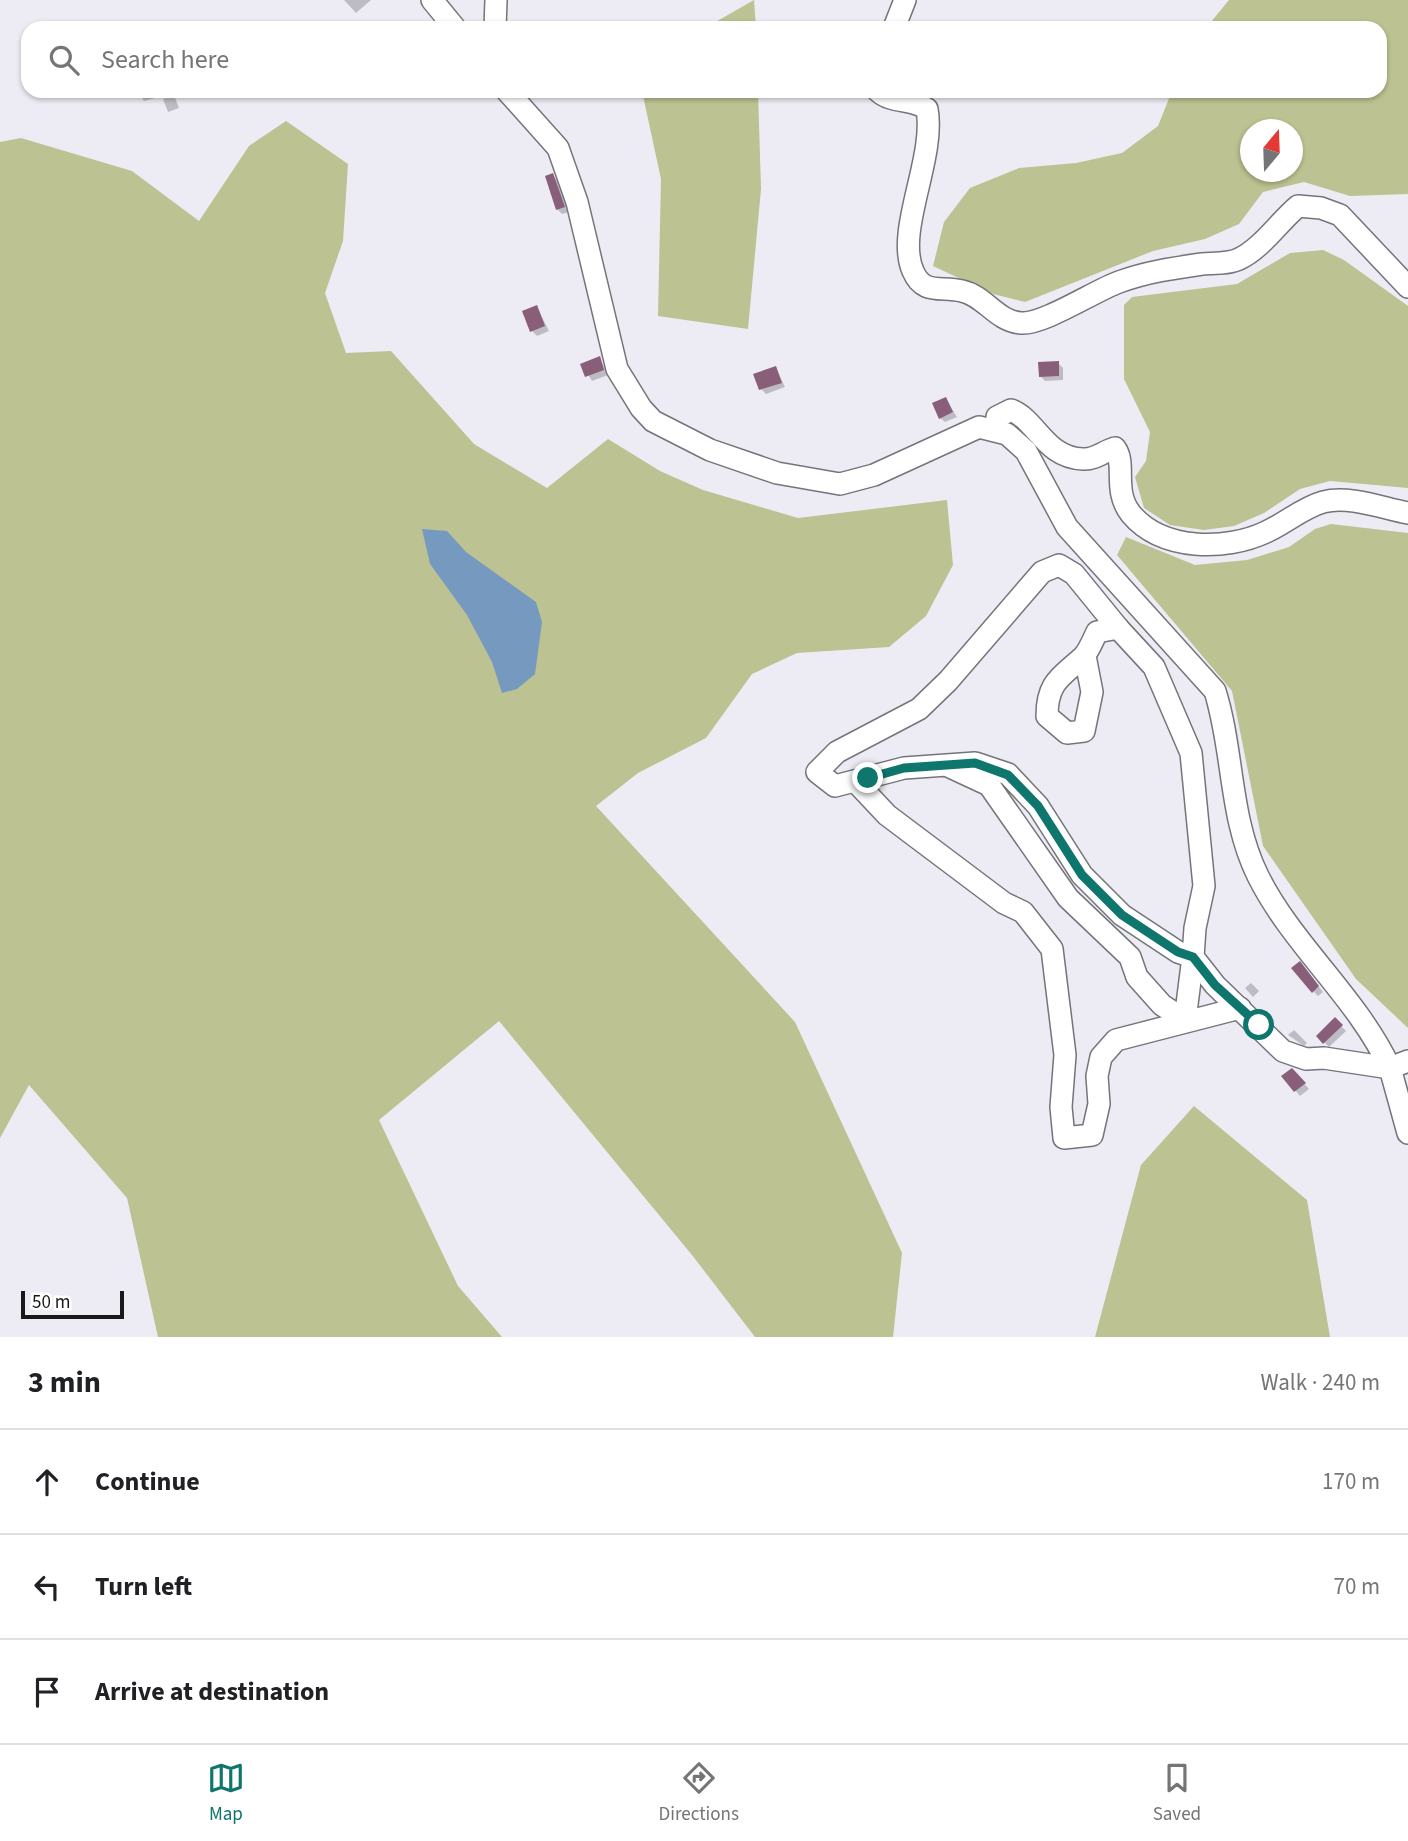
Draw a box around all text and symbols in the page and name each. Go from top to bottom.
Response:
search box [21,21,1387,98]
icon: search [45,41,83,79]
text: Search here [101,41,229,78]
north arrow [1240,119,1303,182]
route end [852,762,883,793]
route start [1243,1009,1274,1040]
scale bar [21,1288,124,1320]
text: 50 m [32,1289,70,1316]
text: 3 min [28,1361,101,1404]
text: Walk · 240 m [1261,1366,1380,1399]
icon: ahead [28,1463,66,1501]
text: Continue [95,1463,200,1500]
text: 170 m [1322,1465,1380,1498]
icon: left [28,1568,66,1606]
text: Turn left [95,1568,192,1605]
text: 70 m [1333,1570,1380,1603]
icon: arrive [28,1673,66,1711]
text: Arrive at destination [95,1673,329,1710]
tab: Map [207,1759,245,1828]
tab: Directions [659,1759,739,1828]
tab: Saved [1153,1759,1201,1828]

